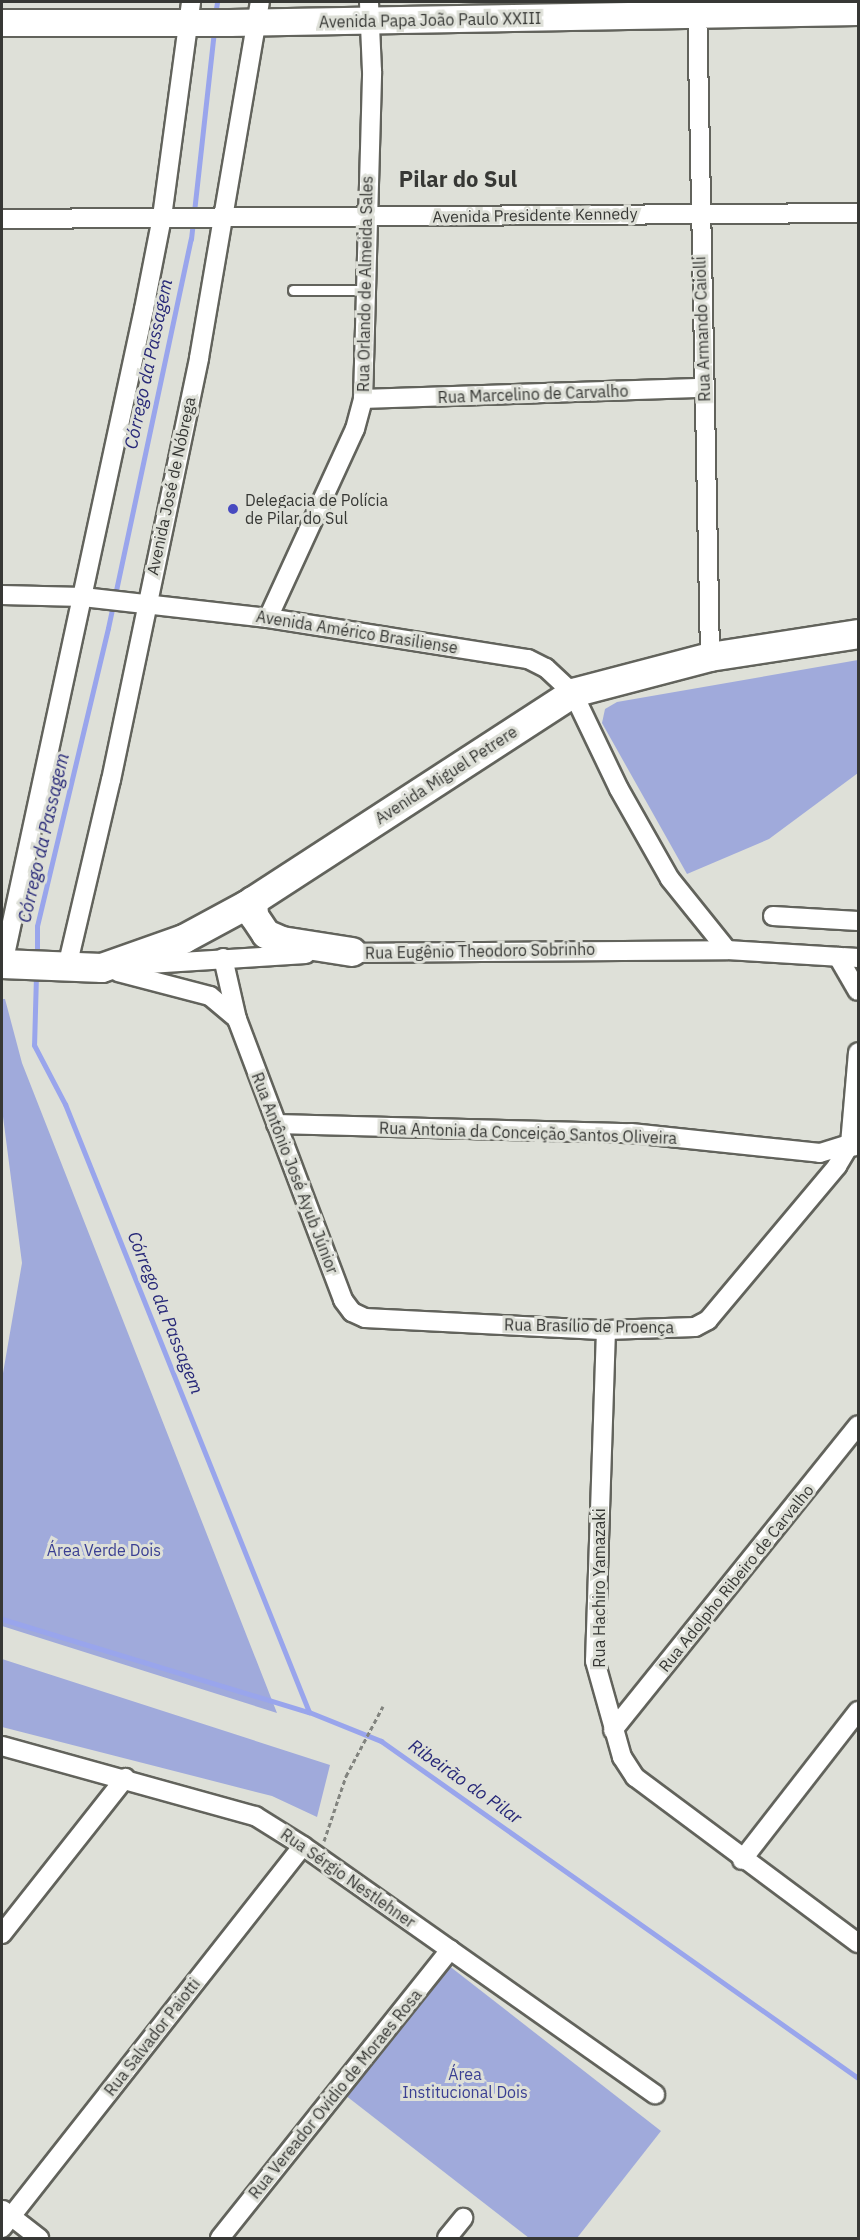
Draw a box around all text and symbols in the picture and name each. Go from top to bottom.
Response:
street label: Avenida Papa João Paulo XXIII [319,8,541,32]
district label: Pilar do Sul [399,166,517,192]
street label: Rua Orlando de Almeida Sales [354,176,376,392]
street label: Avenida Presidente Kennedy [432,204,638,226]
street label: Rua Armando Caiolli [690,256,714,402]
water label: Córrego da Passagem [120,277,178,451]
street label: Rua Marcelino de Carvalho [437,381,629,407]
street label: Avenida José de Nóbrega [143,395,199,577]
place label: Delegacia de Polícia de Pilar do Sul [245,490,388,528]
marker: Delegacia de Polícia de Pilar do Sul [226,502,240,516]
street label: Avenida Américo Brasiliense [255,607,459,657]
street label: Avenida Miguel Petrere [371,722,521,828]
water label: Córrego da Passagem [14,751,74,925]
street label: Rua Eugênio Theodoro Sobrinho [365,939,595,963]
street label: Rua Antônio José Ayub Júnior [248,1070,342,1276]
street label: Rua Antonia da Conceição Santos Oliveira [379,1118,677,1148]
water label: Córrego da Passagem [123,1229,207,1397]
street label: Rua Brasílio de Proença [504,1315,674,1337]
street label: Rua Adolpho Ribeiro de Carvalho [654,1480,818,1676]
street label: Rua Hachiro Yamazaki [589,1508,609,1668]
park label: Área Verde Dois [47,1540,161,1560]
water label: Ribeirão do Pilar [404,1735,526,1829]
street label: Rua Sérgio Nestlehner [277,1824,419,1932]
street label: Rua Salvador Paiotti [100,1974,204,2100]
street label: Rua Vereador Ovídio de Moraes Rosa [245,1985,425,2203]
park label: Área Institucional Dois [402,2064,528,2102]

